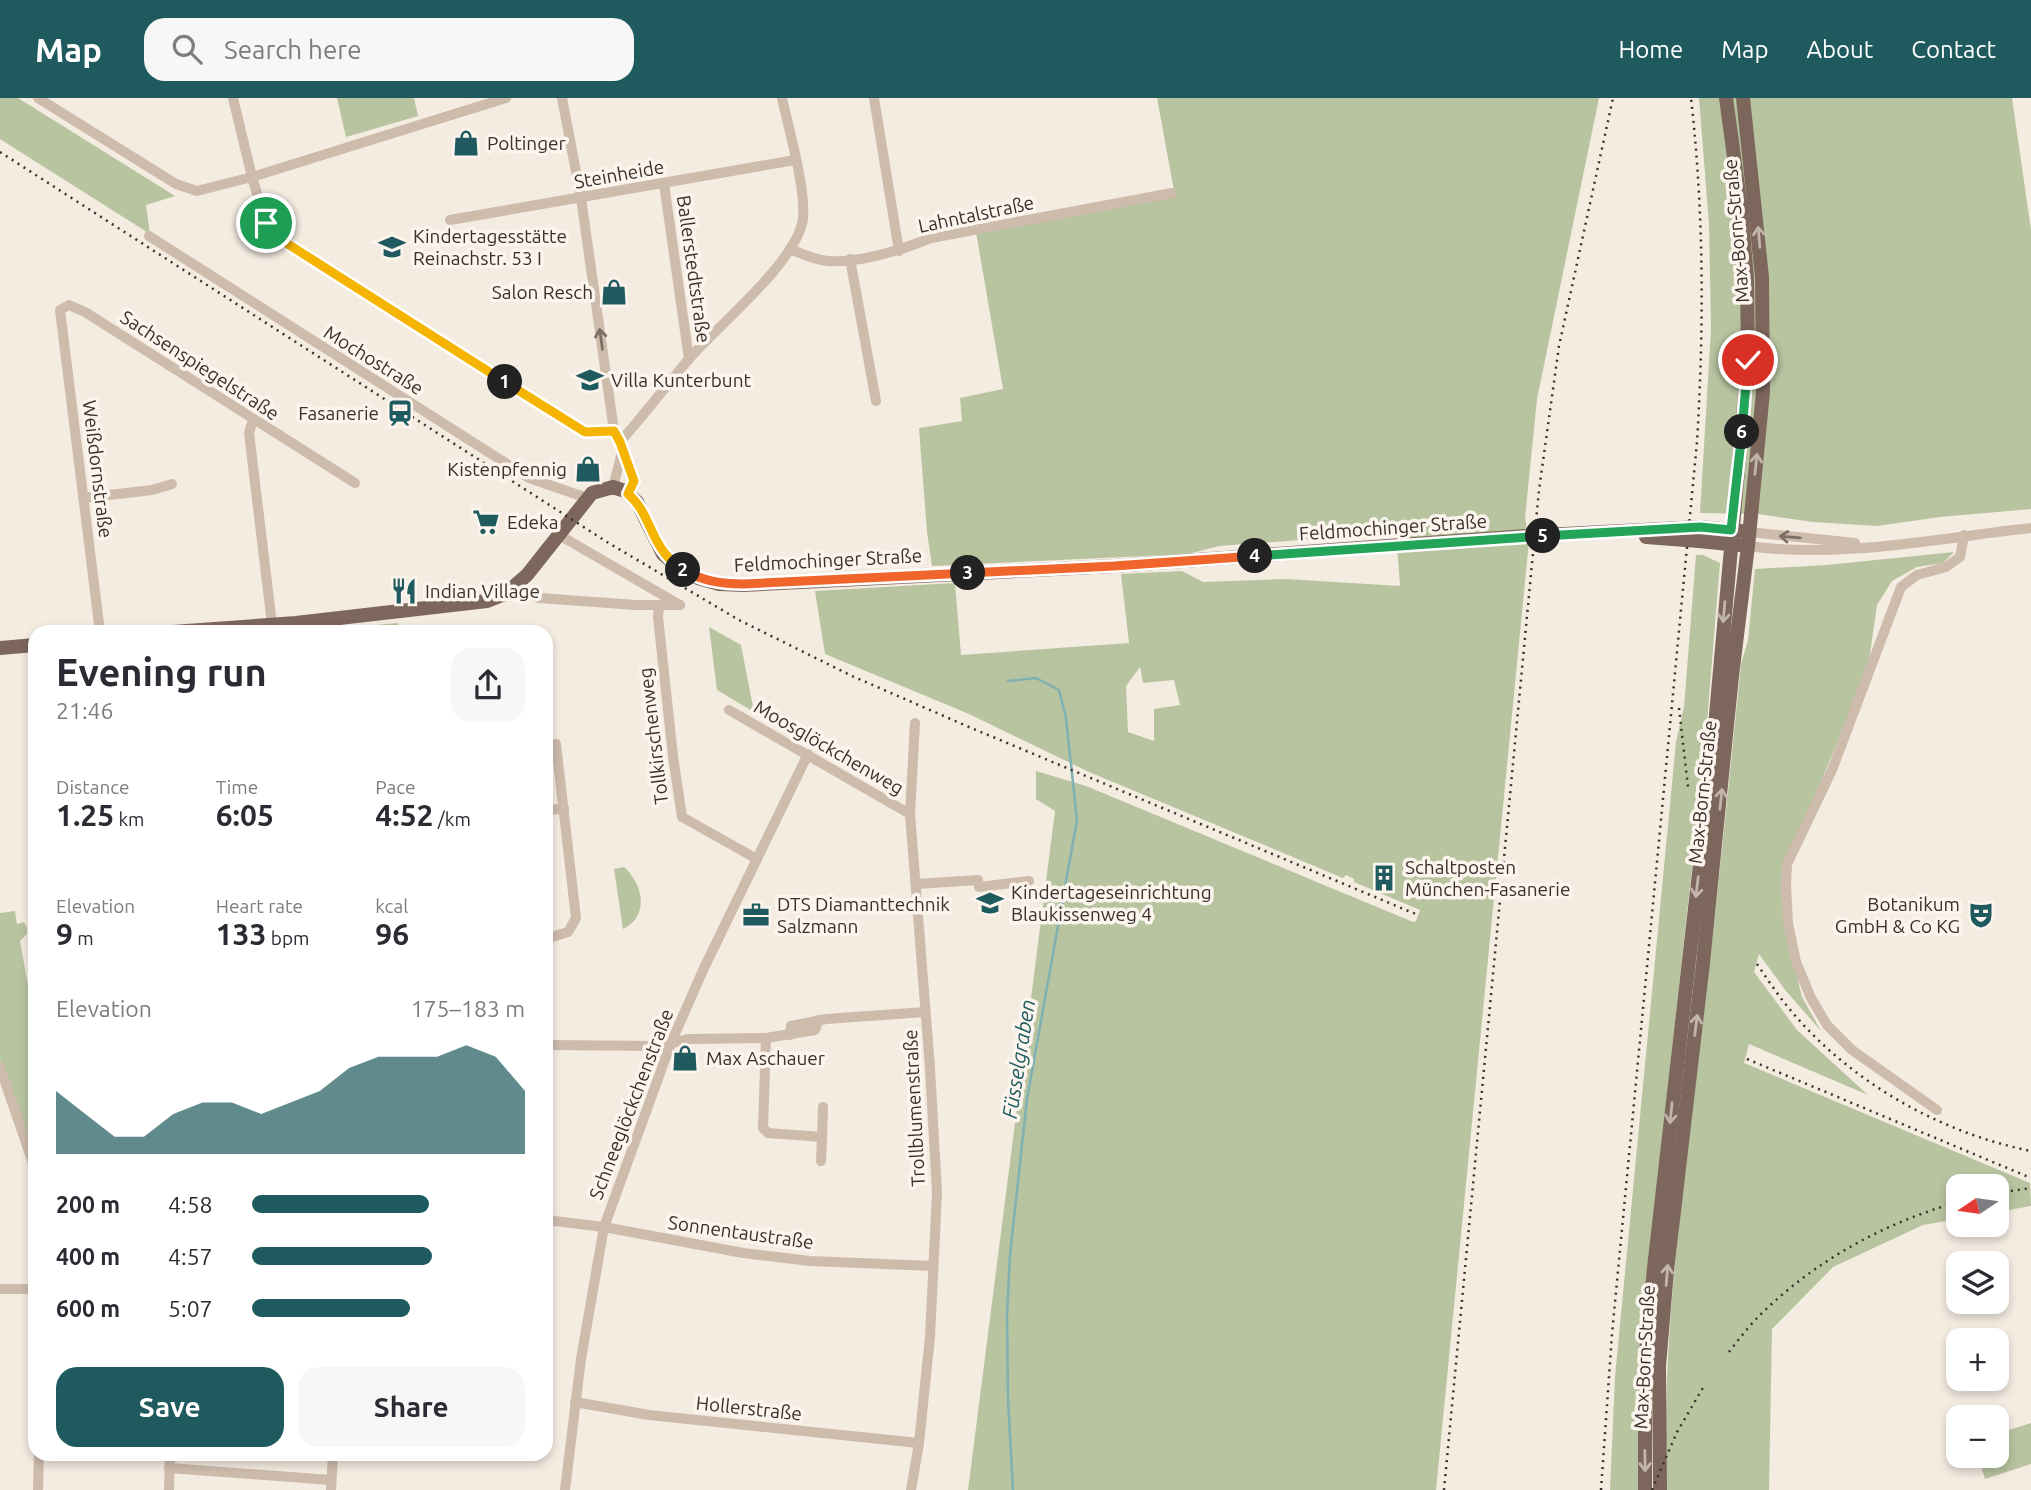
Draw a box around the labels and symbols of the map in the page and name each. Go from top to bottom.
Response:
shop icon: Poltinger [451,128,481,158]
place label: Poltinger [487,132,566,154]
street label: Steinheide [572,155,666,193]
street label: Max-Born-Straße [1719,158,1753,304]
street label: Lahntalstraße [916,191,1036,237]
pin [236,193,296,253]
street label: Ballerstedtstraße [673,194,715,344]
place label: Kindertagesstätte Reinachstr. 53 I [413,225,567,269]
one-way arrow [1752,226,1765,249]
school or university icon: Kindertagesstätte Reinachstr. 53 I [377,232,407,262]
shop icon: Salon Resch [599,277,629,307]
place label: Salon Resch [492,281,593,303]
street label: Sachsenspiegelstraße [117,306,283,424]
street label: Mochostraße [320,321,428,399]
one-way arrow [594,328,607,351]
pin [1718,330,1778,390]
pin: 1 [488,364,522,400]
school or university icon: Villa Kunterbunt [575,365,605,395]
place label: Villa Kunterbunt [611,369,752,391]
station icon: Fasanerie [385,398,415,428]
street label: Weißdornstraße [79,399,117,539]
place label: Fasanerie [298,402,379,424]
pin: 6 [1724,414,1760,450]
one-way arrow [1750,453,1763,476]
shop icon: Kistenpfennig [573,454,603,484]
place label: Kistenpfennig [447,458,567,480]
supermarket icon: Edeka [471,507,501,537]
street label: Feldmochinger Straße [1298,509,1488,545]
place label: Edeka [507,511,558,533]
pin: 5 [1526,518,1560,554]
one-way arrow [1779,530,1801,543]
pin: 4 [1238,538,1272,574]
street label: Feldmochinger Straße [733,544,923,576]
pin: 2 [666,552,700,588]
pin: 3 [950,556,986,590]
restaurant icon: Indian Village [389,576,419,606]
place label: Indian Village [425,580,540,602]
one-way arrow [1718,600,1731,622]
street label: Tollkirschenweg [634,666,672,806]
street label: Moosglöckchenweg [750,695,908,799]
street label: Max-Born-Straße [1684,719,1720,865]
one-way arrow [1714,788,1727,810]
place label: Schaltposten München-Fasanerie [1405,856,1570,900]
building icon: Schaltposten München-Fasanerie [1369,863,1399,893]
one-way arrow [1690,875,1703,898]
place label: Kindertageseinrichtung Blaukissenweg 4 [1011,881,1212,925]
school or university icon: Kindertageseinrichtung Blaukissenweg 4 [975,888,1005,918]
place label: DTS Diamanttechnik Salzmann [777,893,950,937]
place label: Botanikum GmbH & Co KG [1835,893,1960,937]
office icon: DTS Diamanttechnik Salzmann [741,900,771,930]
theatre icon: Botanikum GmbH & Co KG [1966,900,1996,930]
water label: Füsselgraben [997,997,1039,1120]
street label: Schneeglöckchenstraße [584,1006,678,1202]
one-way arrow [1689,1014,1702,1037]
street label: Trollblumenstraße [899,1029,929,1187]
shop icon: Max Aschauer [670,1043,700,1073]
place label: Max Aschauer [706,1047,825,1069]
one-way arrow [1665,1101,1678,1124]
north arrow [1946,1174,2009,1237]
street label: Sonnentaustraße [667,1211,815,1253]
one-way arrow [1661,1264,1674,1287]
street label: Max-Born-Straße [1629,1284,1659,1430]
street label: Hollerstraße [695,1391,803,1425]
one-way arrow [1638,1450,1651,1473]

